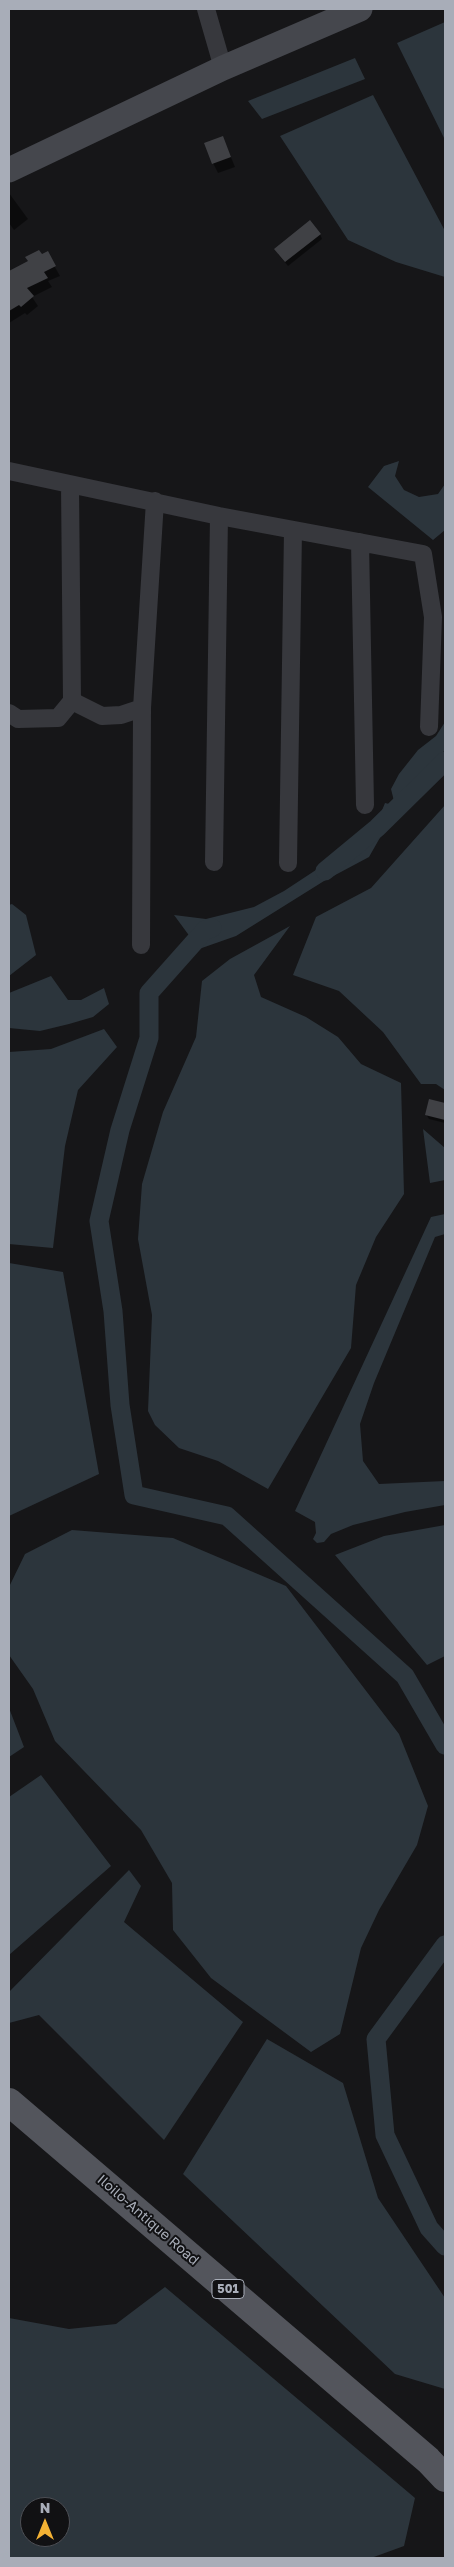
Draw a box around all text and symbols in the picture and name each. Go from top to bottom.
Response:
street label: Iloilo-Antique Road [94,2171,202,2269]
road number: 501 [212,2280,244,2298]
north arrow [20,2497,70,2547]
text: N [40,2499,50,2516]

